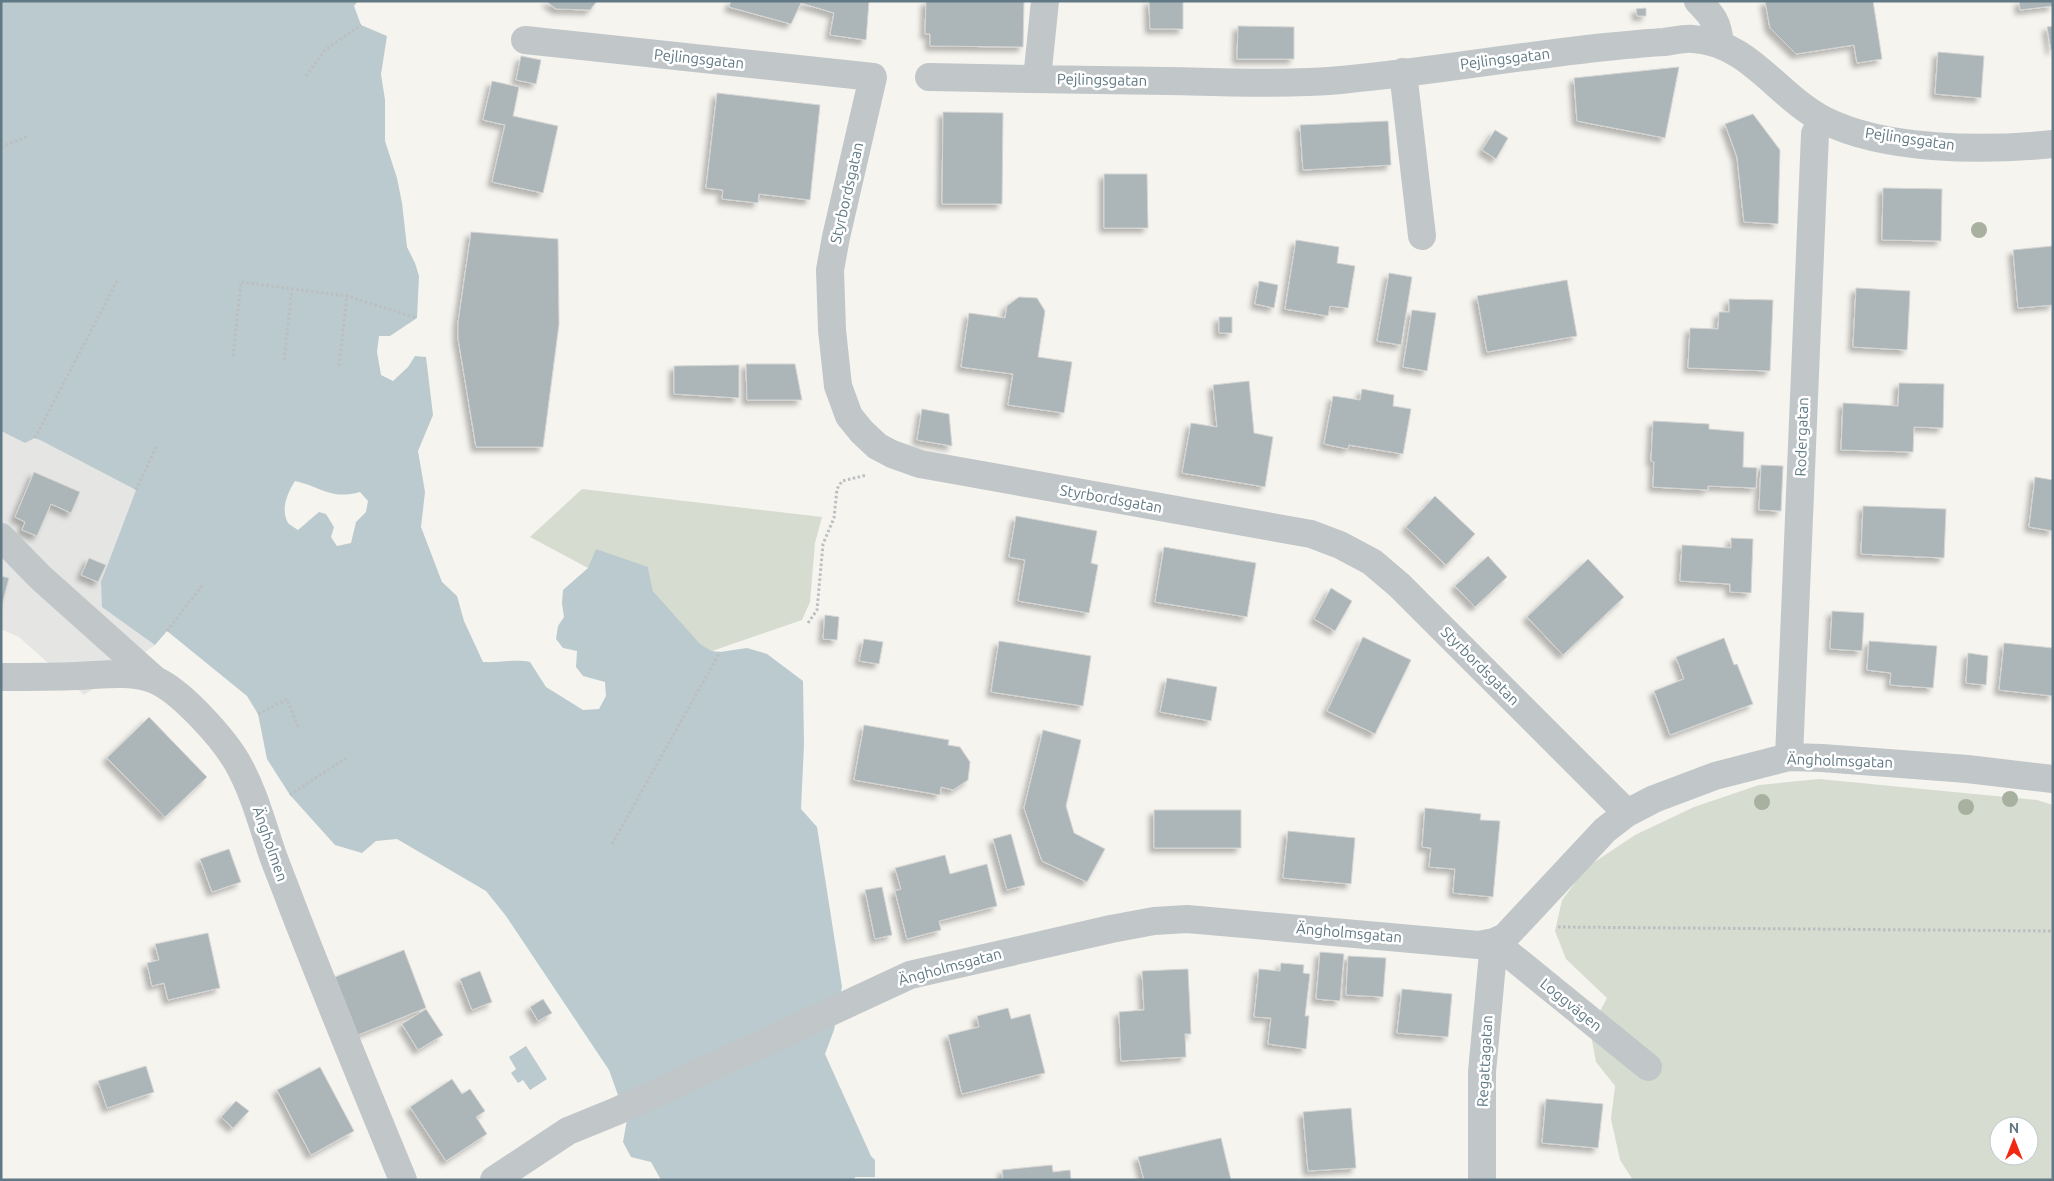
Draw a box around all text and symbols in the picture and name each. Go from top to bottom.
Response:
street label: Pejlingsgatan [653,45,745,72]
street label: Pejlingsgatan [1459,45,1551,72]
street label: Pejlingsgatan [1057,70,1147,89]
street label: Pejlingsgatan [1864,124,1956,153]
street label: Styrbordsgatan [827,140,866,245]
street label: Rodergatan [1792,397,1811,477]
street label: Styrbordsgatan [1059,481,1164,516]
street label: Styrbordsgatan [1438,623,1523,708]
street label: Ängholmsgatan [1787,750,1893,771]
street label: Ängholmen [250,804,291,883]
street label: Ängholmsgatan [1295,919,1403,946]
street label: Ängholmsgatan [896,945,1003,988]
street label: Loggvägen [1537,975,1605,1035]
street label: Regattagatan [1474,1015,1495,1107]
north arrow [1989,1116,2039,1166]
text: N [2009,1120,2019,1136]

